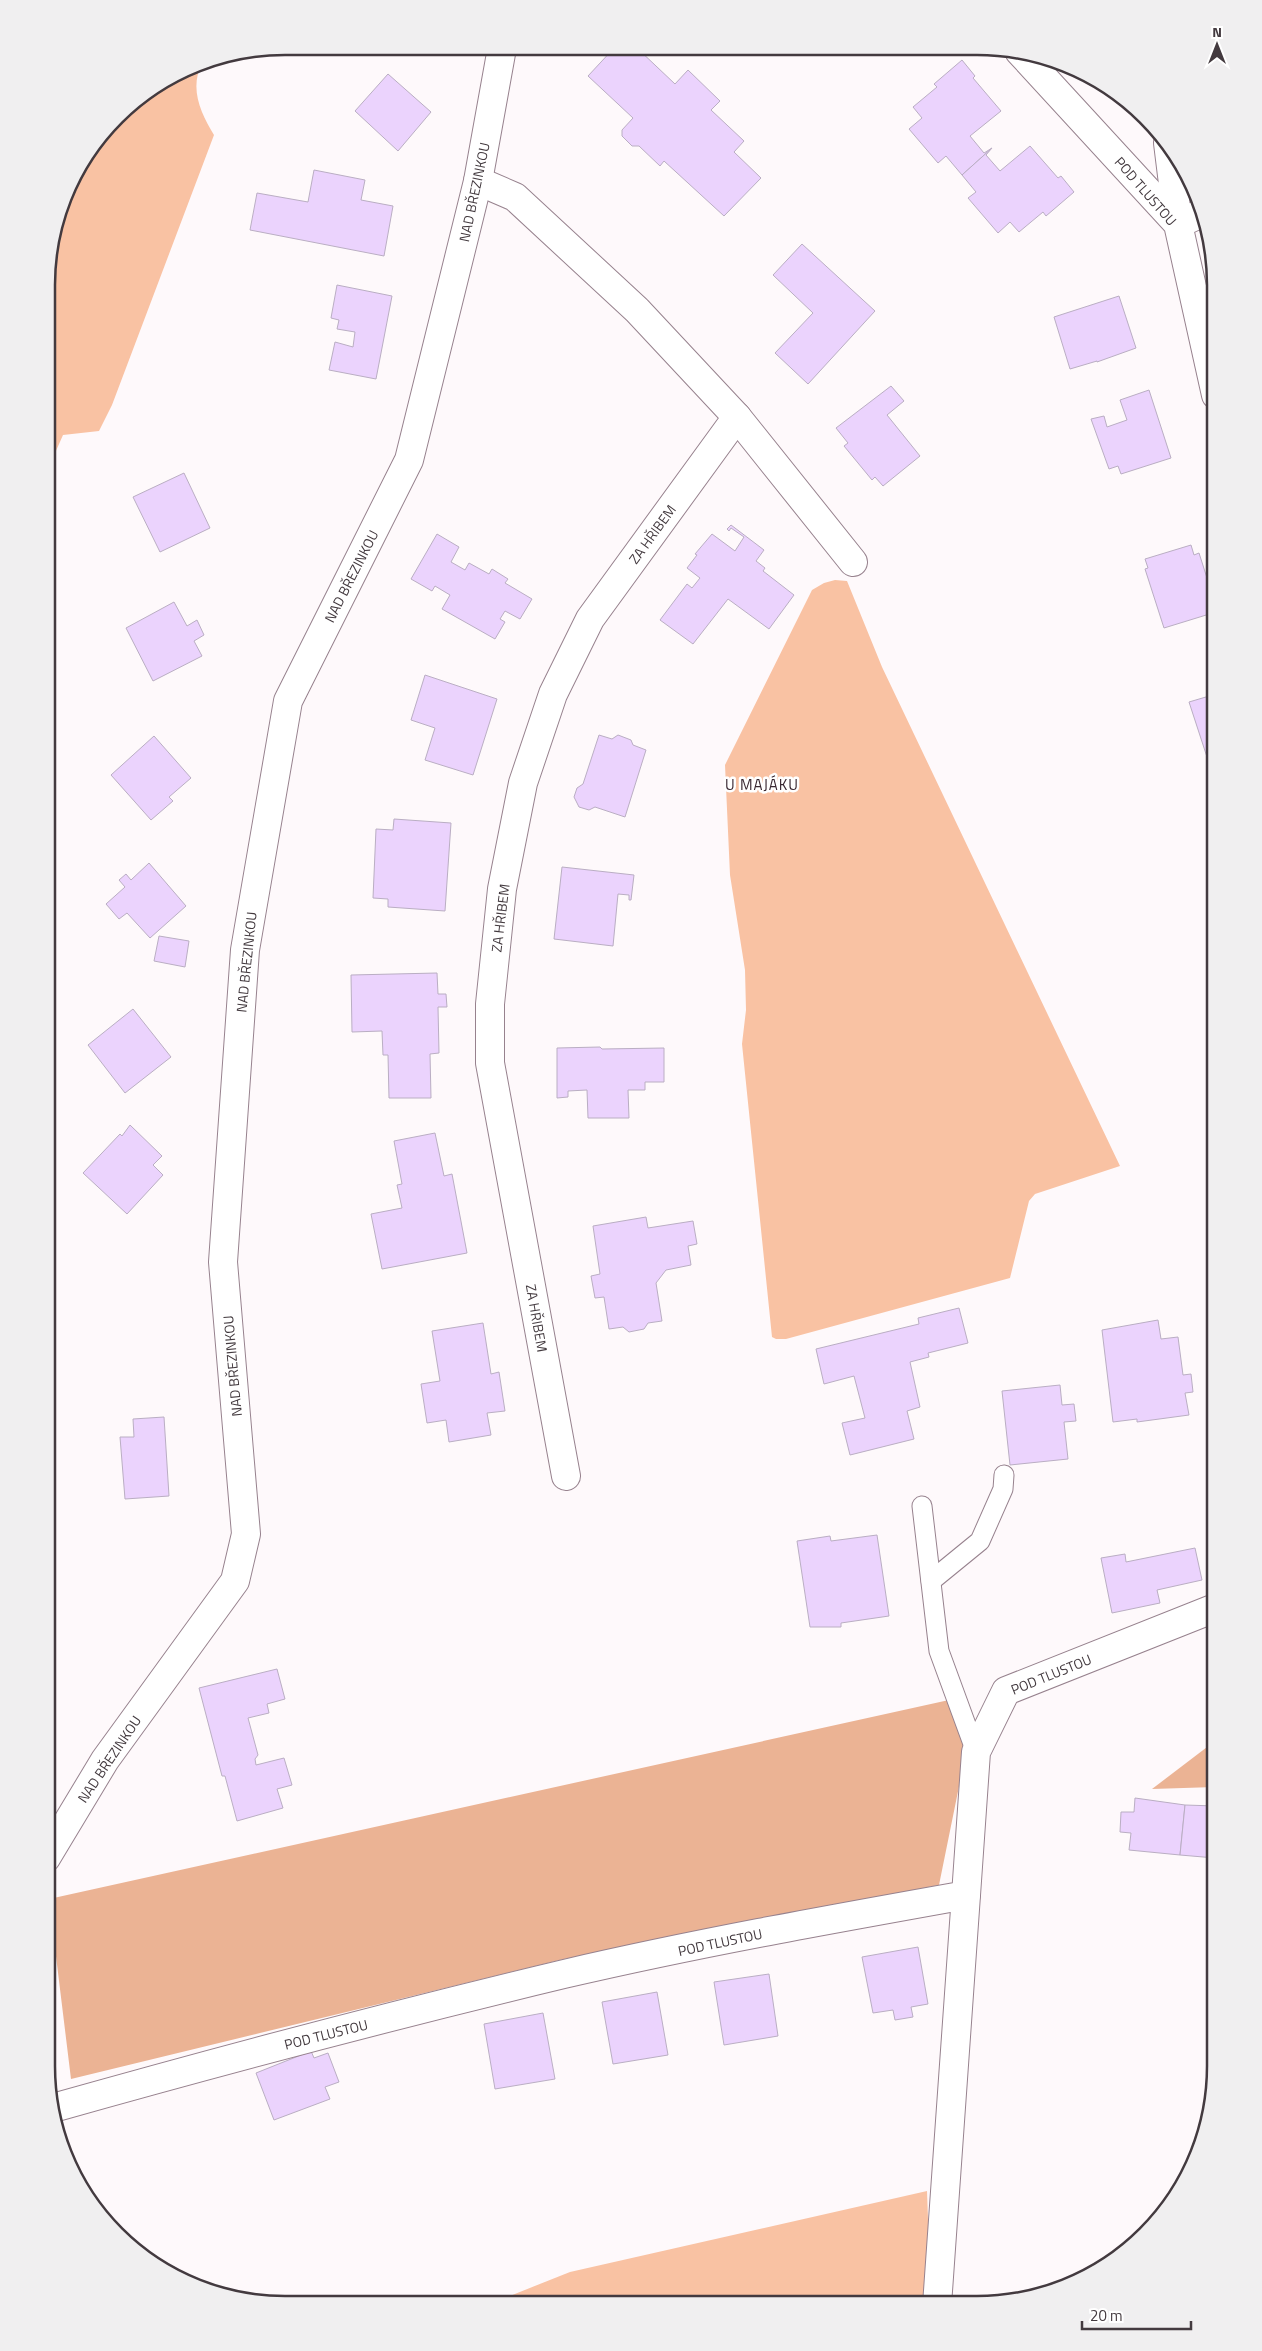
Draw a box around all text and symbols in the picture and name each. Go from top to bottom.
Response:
north arrow [1192,20,1242,70]
text: N [1212,21,1222,42]
street label: NAD BŘEZINKOU [453,140,495,244]
street label: POD TLUSTOU [1110,152,1182,230]
street label: ZA HŘIBEM [623,500,681,568]
street label: NAD BŘEZINKOU [319,526,383,626]
district label: U MAJÁKU [725,773,799,796]
street label: ZA HŘIBEM [485,883,515,953]
street label: NAD BŘEZINKOU [230,911,262,1013]
street label: ZA HŘIBEM [521,1282,553,1354]
street label: NAD BŘEZINKOU [217,1315,247,1417]
street label: POD TLUSTOU [1007,1648,1095,1700]
street label: NAD BŘEZINKOU [72,1711,146,1807]
street label: POD TLUSTOU [676,1923,764,1961]
street label: POD TLUSTOU [282,2013,370,2055]
scale bar [1082,2298,1191,2330]
text: 20 m [1090,2304,1123,2327]

